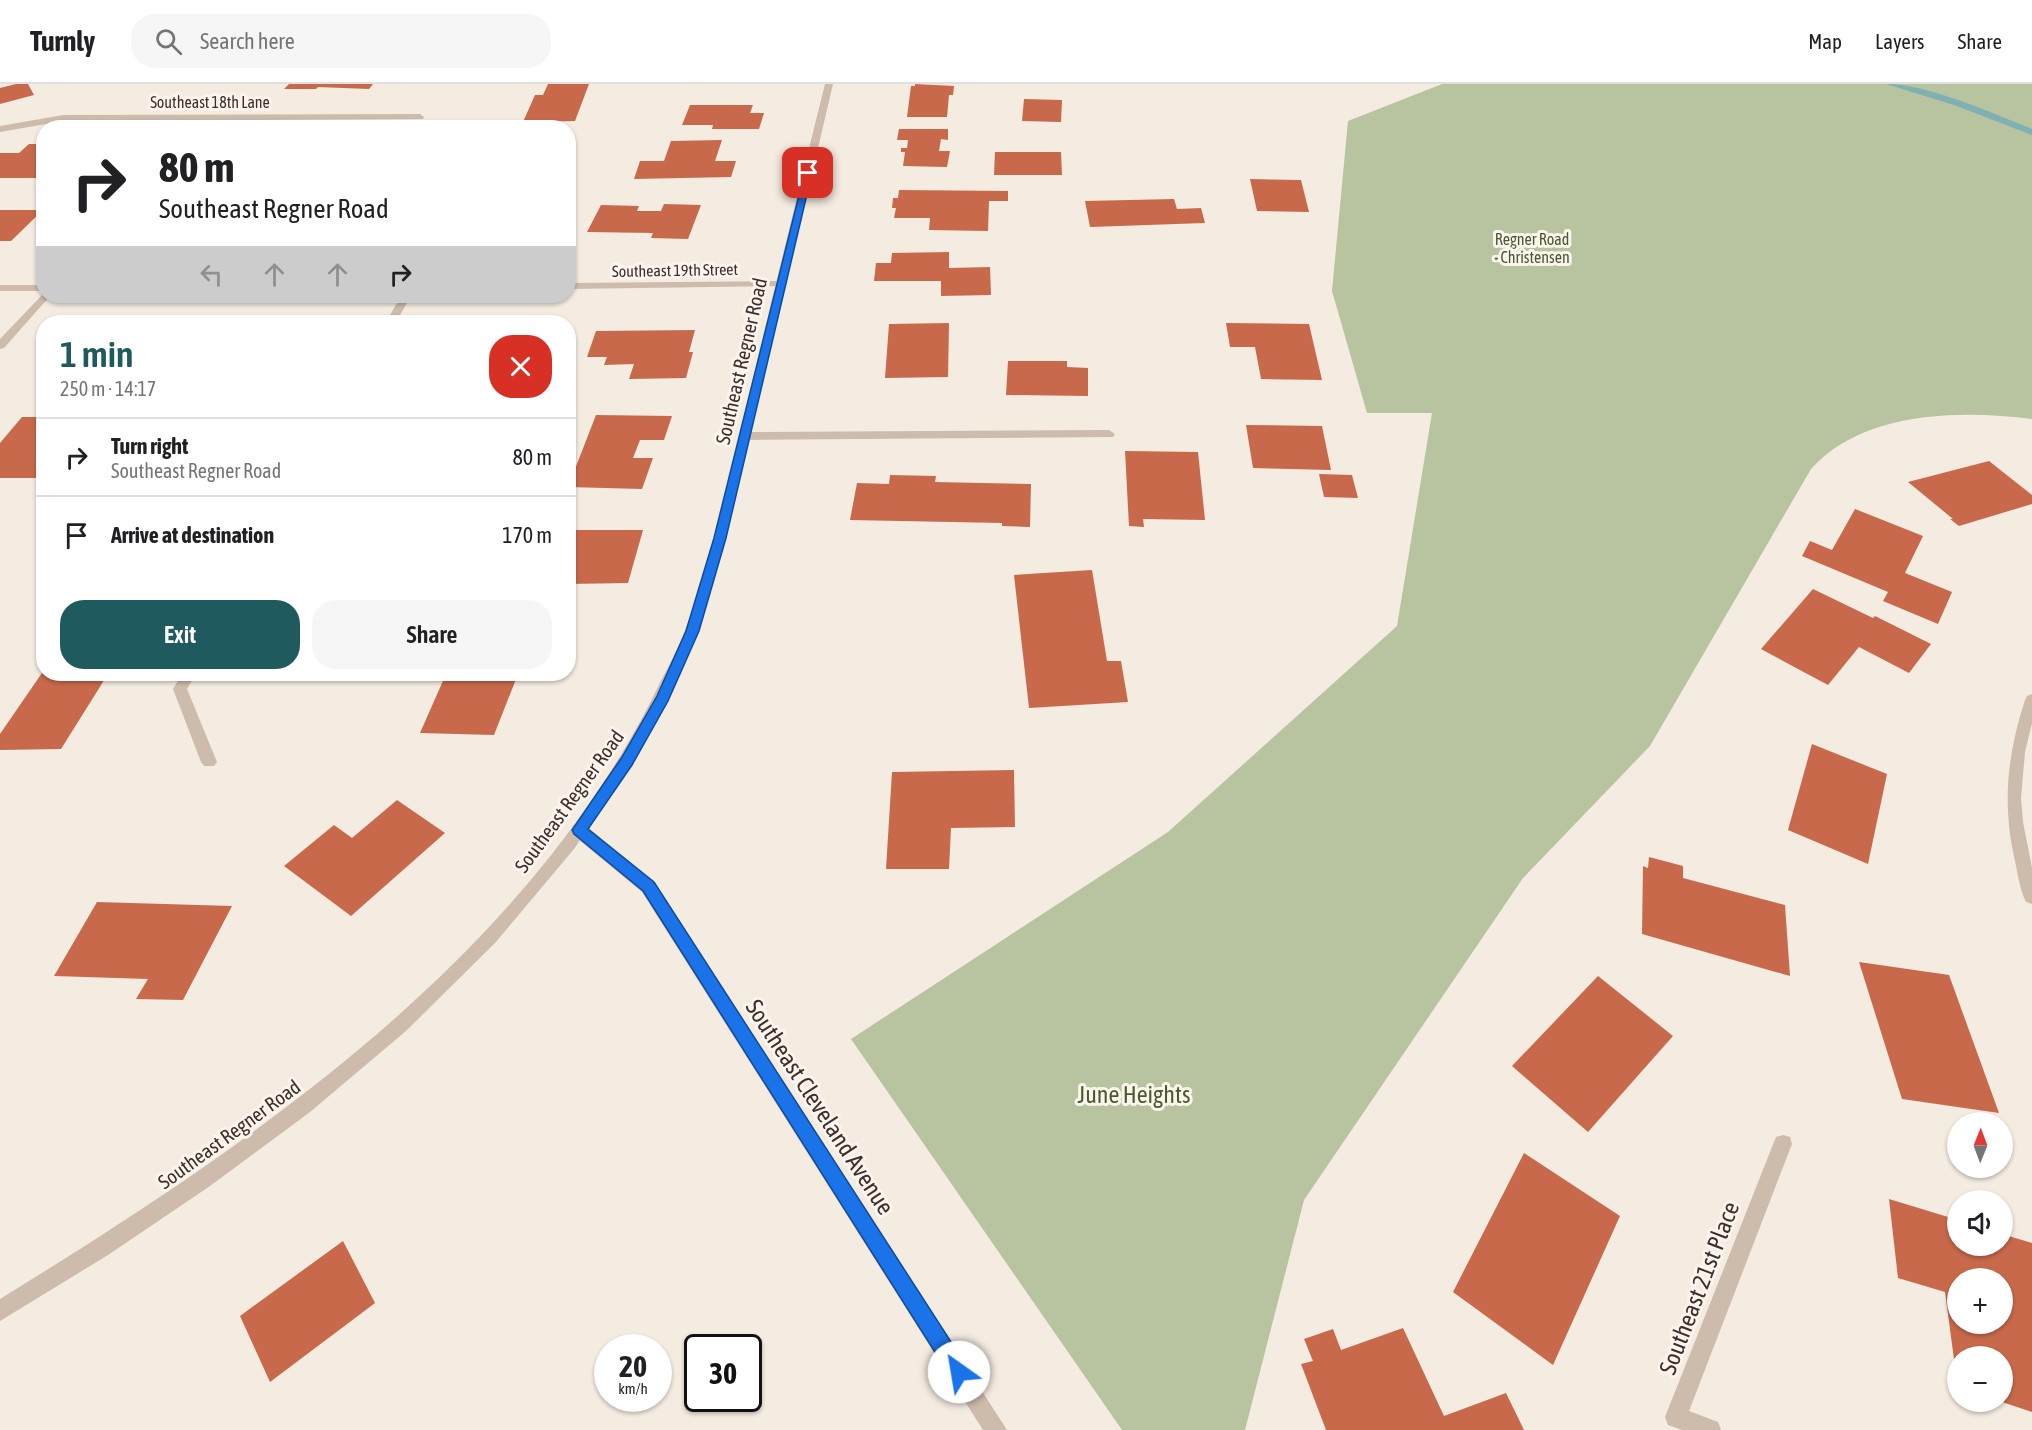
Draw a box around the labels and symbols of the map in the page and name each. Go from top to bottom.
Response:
street label: Southeast 18th Lane [150,93,270,111]
pin [782,147,833,198]
park label: Regner Road - Christensen [1494,230,1570,266]
street label: Southeast 19th Street [612,260,739,280]
street label: Southeast Regner Road [711,276,771,446]
street label: Southeast Regner Road [510,725,628,877]
street label: Southeast Cleveland Avenue [740,995,900,1219]
street label: Southeast Regner Road [153,1075,305,1193]
park label: June Heights [1078,1081,1190,1108]
north arrow [1947,1112,2013,1178]
street label: Southeast 21st Place [1654,1198,1744,1378]
speed limit sign: 30 [684,1334,762,1412]
position arrow [927,1340,991,1404]

